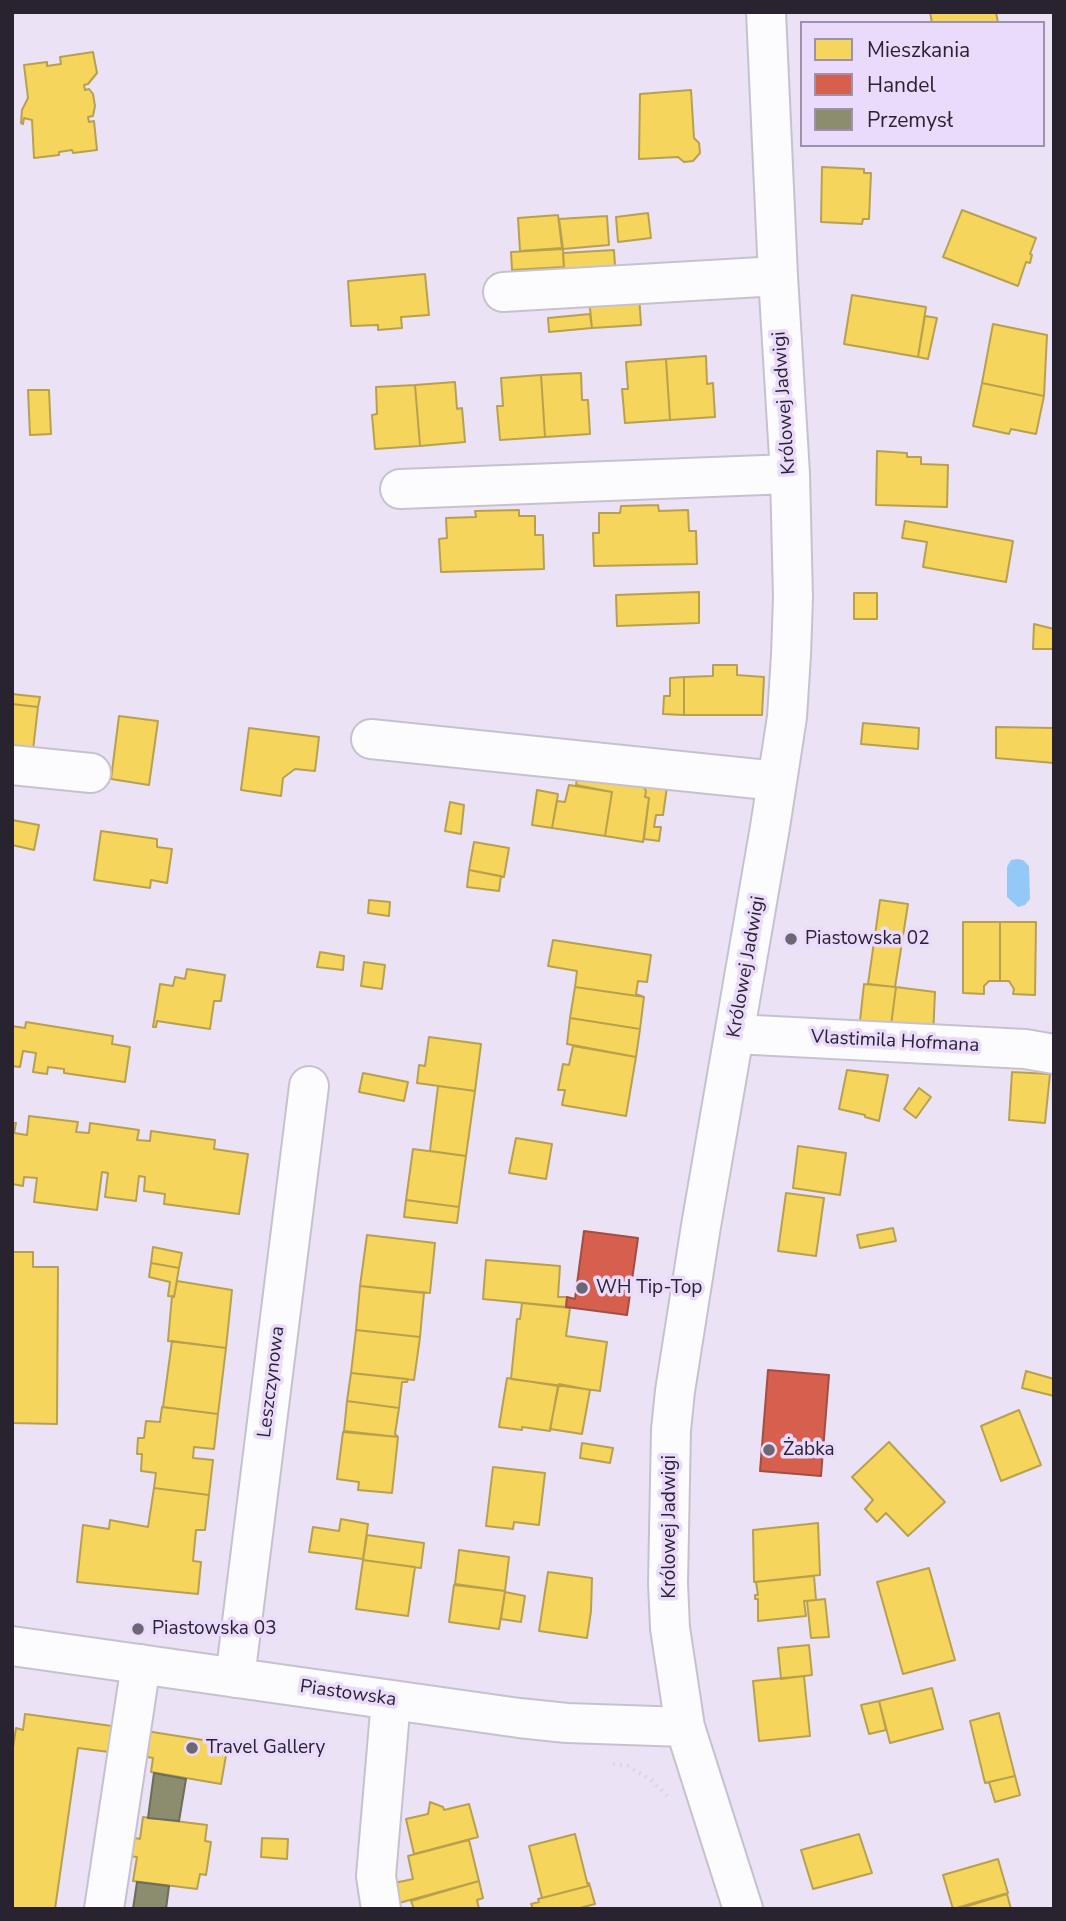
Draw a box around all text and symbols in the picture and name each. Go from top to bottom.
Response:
legend [800,21,1045,147]
text: Mieszkania [867,36,970,64]
text: Handel [867,71,936,99]
text: Przemysł [867,106,953,134]
street label: Królowej Jadwigi [769,331,801,475]
street label: Królowej Jadwigi [723,894,771,1040]
place label: Piastowska 02 [805,928,930,950]
marker: Piastowska 02 [783,931,799,947]
street label: Vlastimila Hofmana [810,1026,980,1058]
place label: WH Tip-Top [596,1277,702,1299]
marker: WH Tip-Top [574,1280,590,1296]
street label: Leszczynowa [254,1325,290,1439]
place label: Żabka [783,1439,835,1461]
marker: Żabka [761,1442,777,1458]
street label: Królowej Jadwigi [659,1455,681,1599]
place label: Piastowska 03 [152,1618,277,1640]
marker: Piastowska 03 [130,1621,146,1637]
street label: Piastowska [298,1676,398,1712]
place label: Travel Gallery [206,1737,325,1759]
marker: Travel Gallery [184,1740,200,1756]

